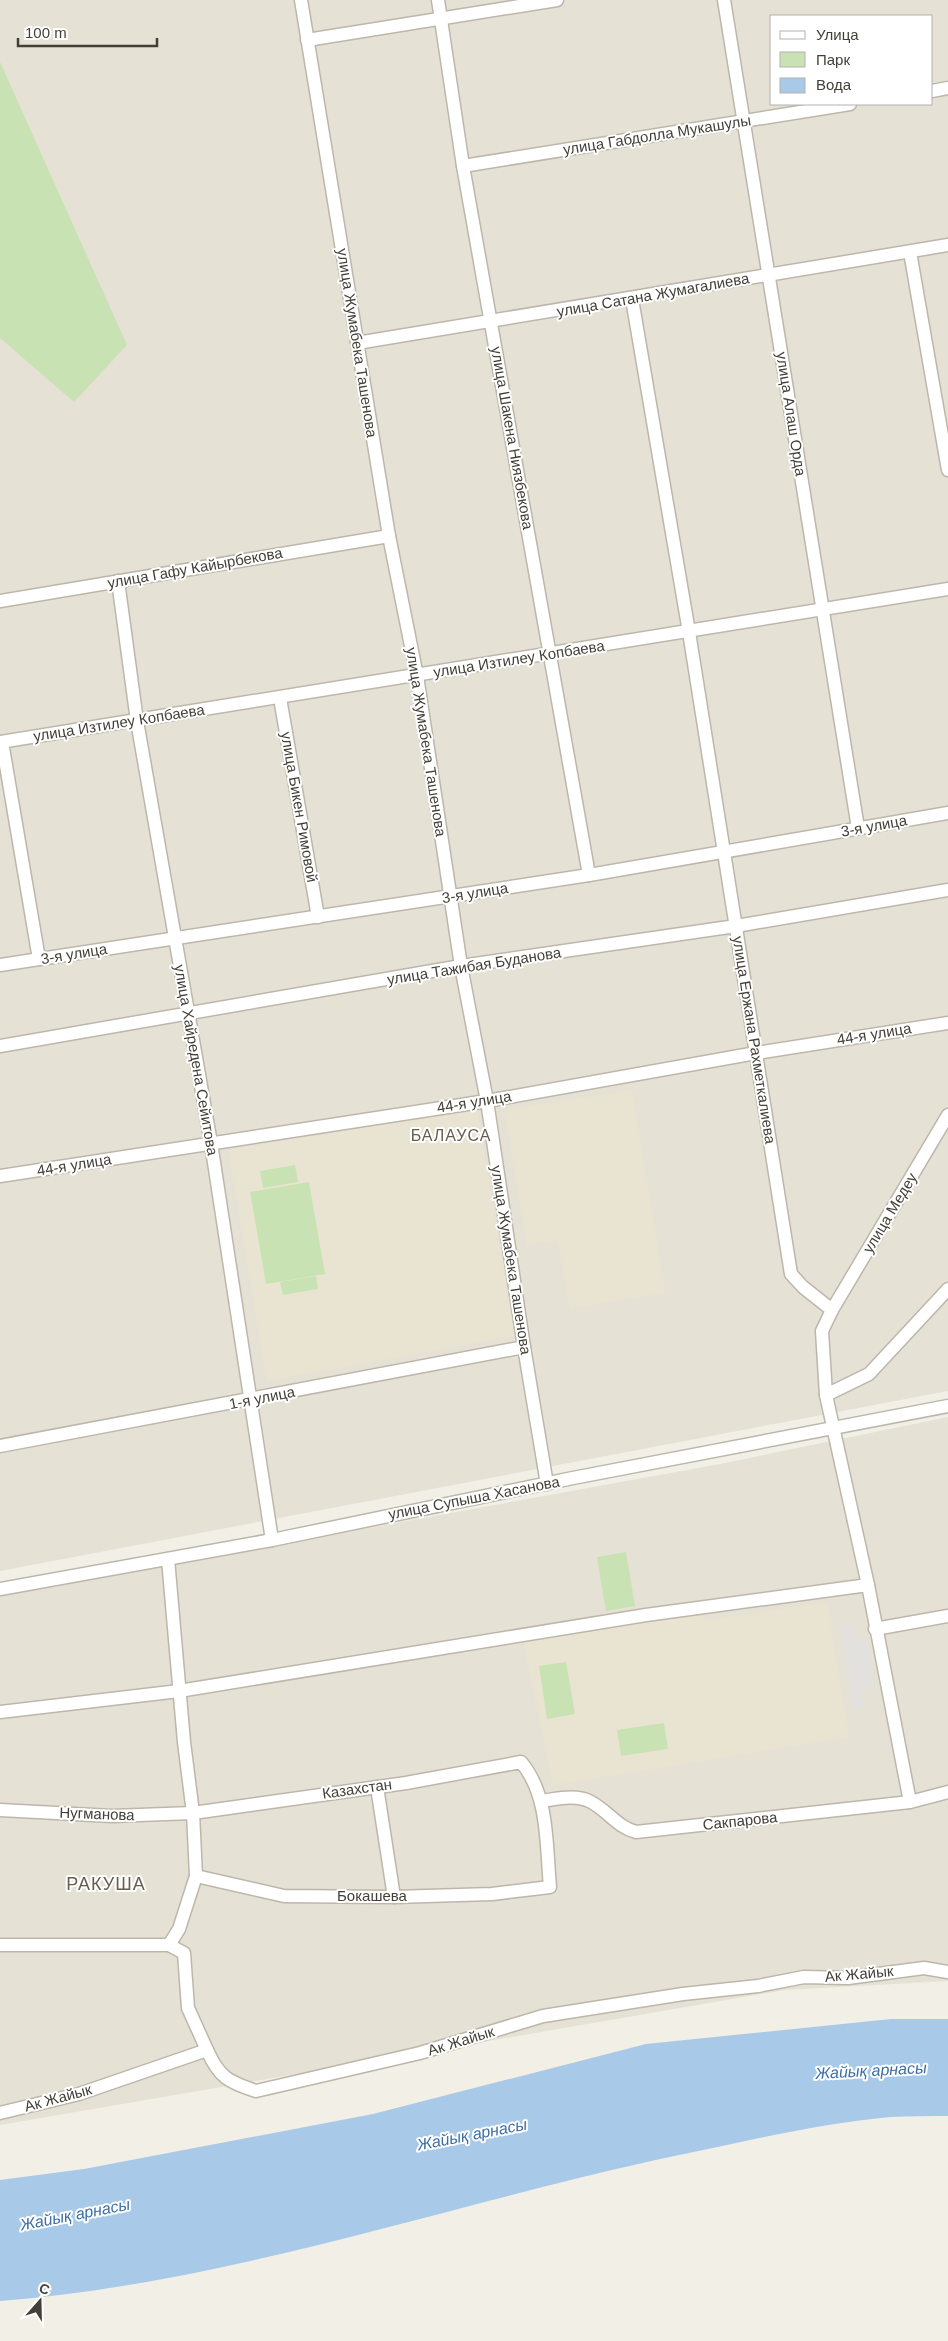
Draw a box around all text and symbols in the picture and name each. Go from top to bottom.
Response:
scale bar [18,15,156,47]
legend [770,15,933,105]
text: 100 m [25,24,67,41]
text: Улица [816,26,859,43]
text: Парк [816,51,850,68]
text: Вода [816,76,852,93]
street label: улица Габдолла Мукашулы [562,111,752,158]
street label: улица Жумабека Ташенова [334,247,381,439]
street label: улица Сатана Жумагалиева [555,269,751,320]
street label: улица Шакена Ниязбекова [488,345,537,531]
street label: улица Алаш Орда [773,351,810,478]
street label: улица Гафу Кайырбекова [106,544,284,591]
street label: улица Изтилеу Копбаева [432,636,606,680]
street label: улица Жумабека Ташенова [403,646,450,838]
street label: улица Изтилеу Копбаева [32,700,206,744]
street label: улица Бикен Римовой [278,730,321,884]
street label: 3-я улица [840,811,909,840]
street label: 3-я улица [441,879,510,906]
street label: улица Ержана Рахметкалиева [730,935,779,1146]
street label: 3-я улица [40,940,109,967]
street label: улица Тажибая Буданова [386,943,563,988]
street label: улица Хайредена Сейитова [171,963,222,1157]
street label: 44-я улица [835,1019,913,1048]
street label: 44-я улица [435,1087,513,1116]
district label: БАЛАУСА [411,1127,491,1144]
street label: 44-я улица [35,1150,113,1179]
street label: улица Жумабека Ташенова [488,1164,535,1356]
street label: улица Медеу [859,1169,920,1256]
street label: 1-я улица [227,1383,297,1412]
street label: улица Супыша Хасанова [387,1472,562,1522]
street label: Казахстан [321,1775,393,1802]
street label: Нугманова [59,1804,136,1823]
street label: Сакпарова [702,1808,779,1833]
district label: РАКУША [66,1874,146,1894]
street label: Бокашева [337,1887,408,1904]
street label: Ак Жайык [824,1962,894,1985]
street label: Ак Жайык [425,2022,497,2059]
water label: Жайық арнасы [814,2059,927,2082]
street label: Ак Жайык [22,2080,94,2115]
water label: Жайық арнасы [415,2115,529,2154]
water label: Жайық арнасы [18,2195,132,2234]
north arrow [15,2276,65,2326]
text: С [37,2280,52,2298]

